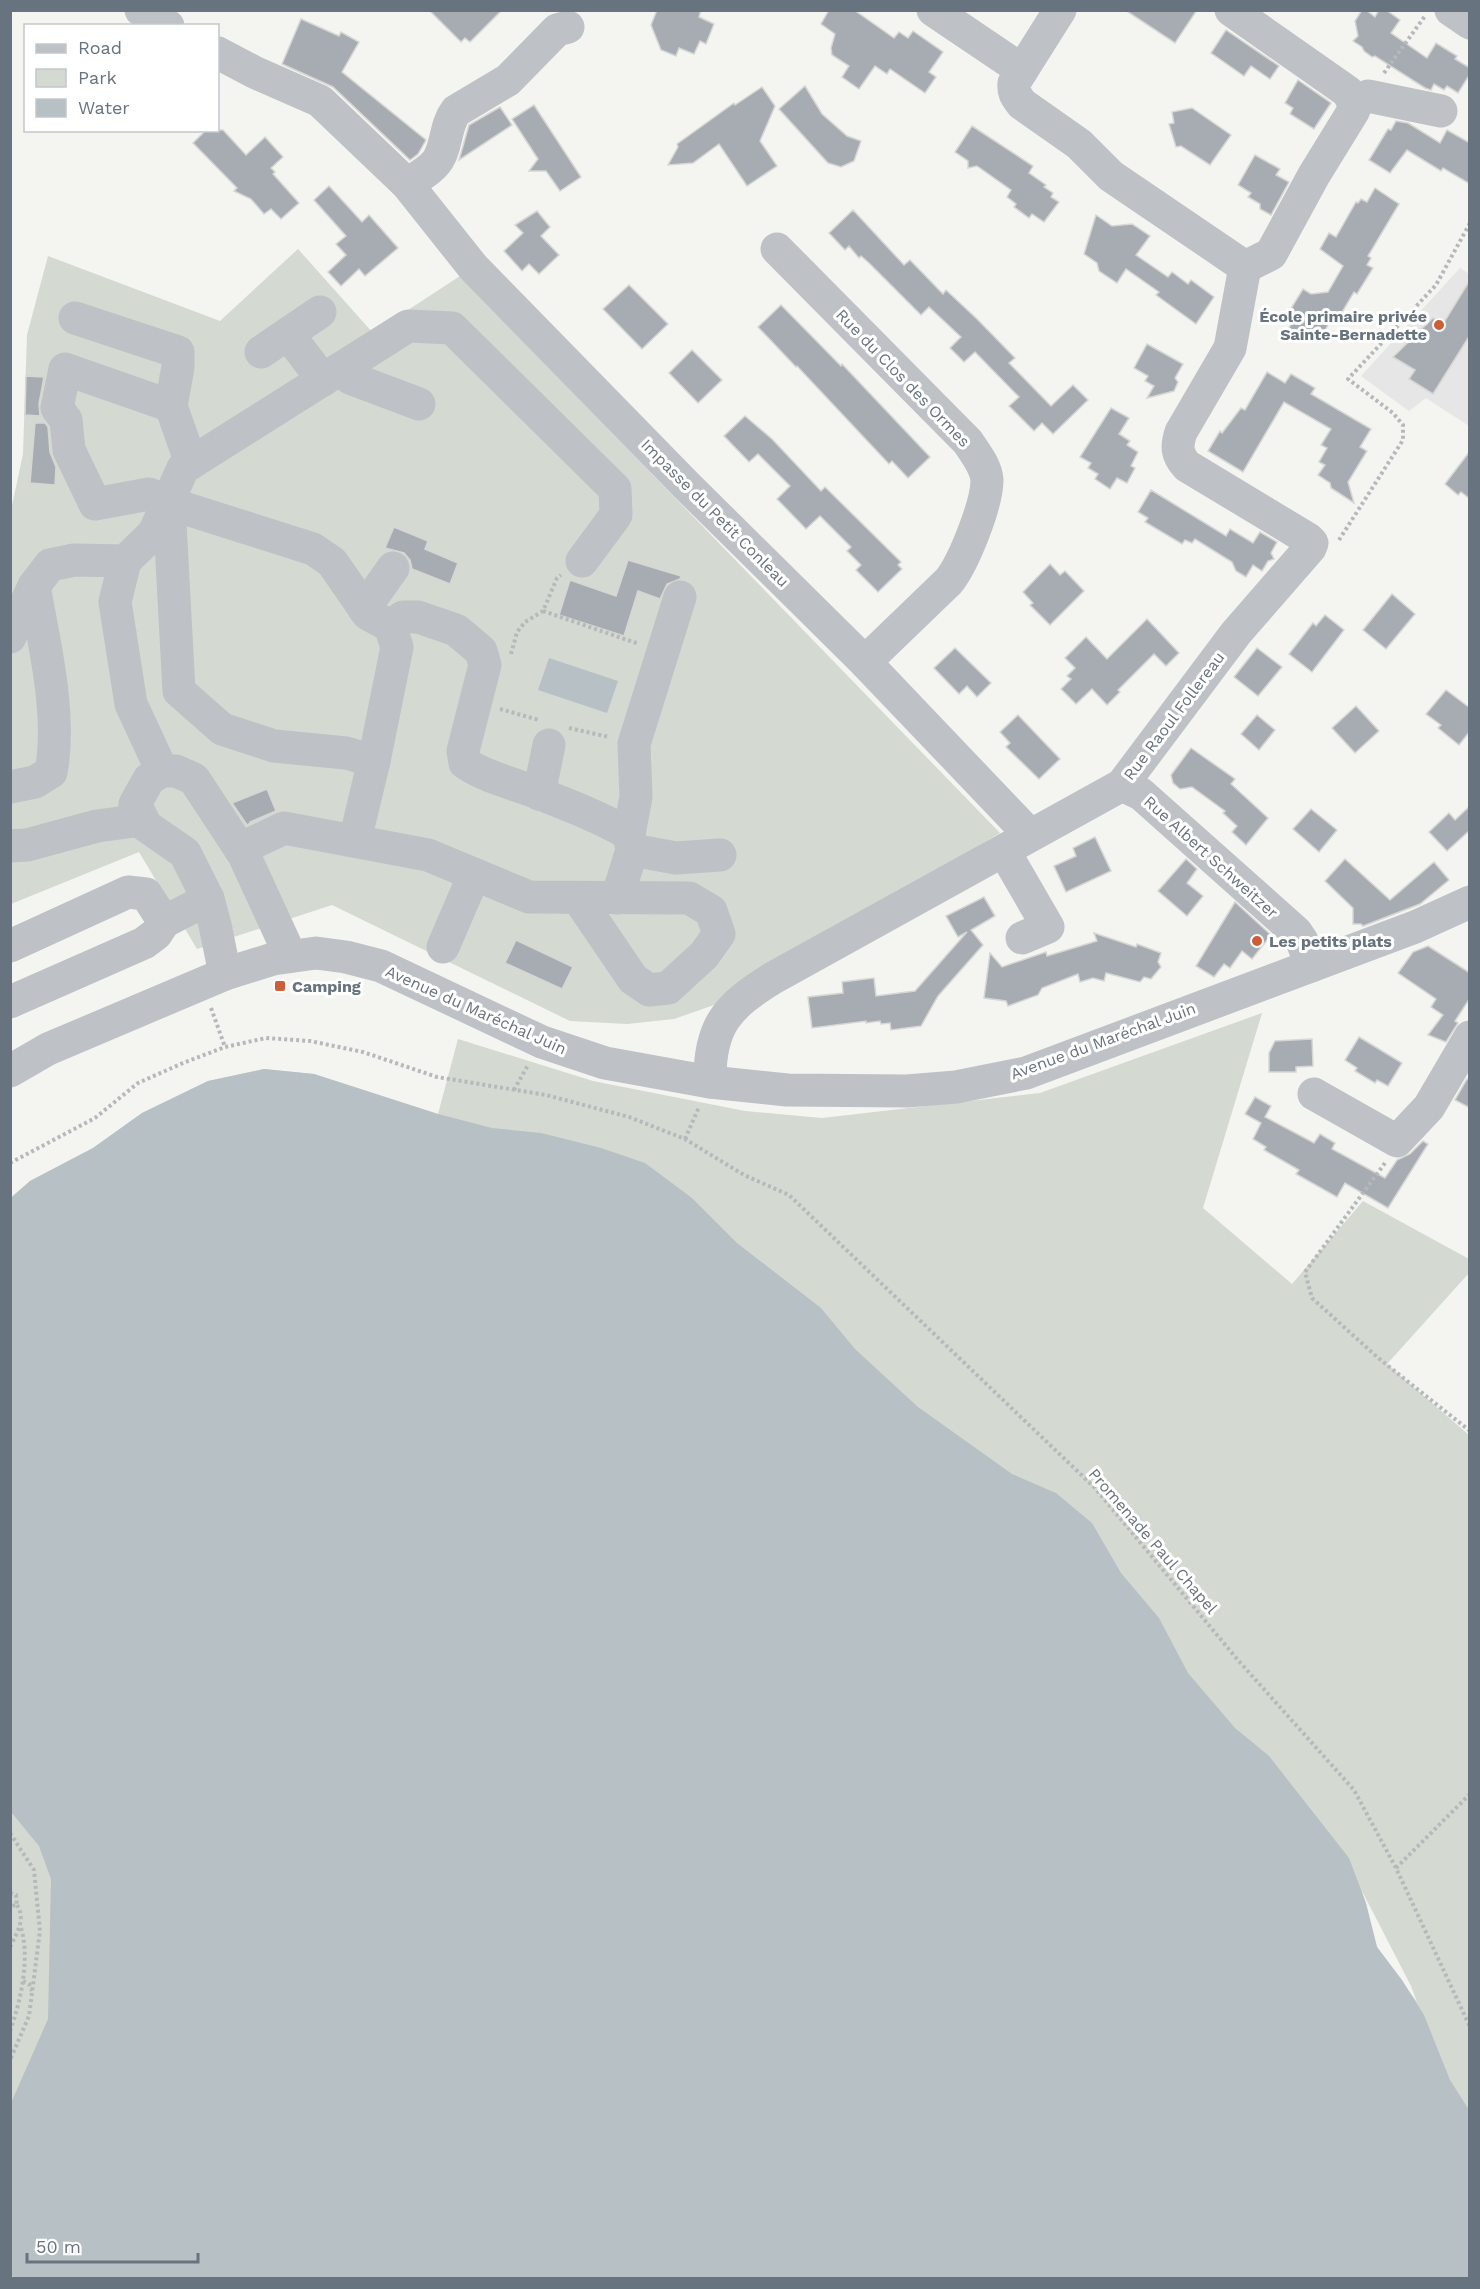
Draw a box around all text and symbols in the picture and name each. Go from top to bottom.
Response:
legend [24,24,219,132]
text: Road [78,37,122,58]
text: Park [78,67,117,88]
text: Water [78,97,130,118]
street label: Rue du Clos des Ormes [832,305,974,451]
place label: École primaire privée Sainte-Bernadette [1259,307,1427,344]
marker: École primaire privée Sainte-Bernadette [1432,318,1446,332]
street label: Impasse du Petit Conleau [637,435,793,591]
street label: Rue Raoul Follereau [1119,648,1229,784]
street label: Rue Albert Schweitzer [1140,792,1282,923]
place label: Les petits plats [1269,932,1392,951]
marker: Les petits plats [1250,934,1264,948]
street label: Avenue du Maréchal Juin [383,961,569,1059]
place label: Camping [292,977,361,996]
marker: Camping [273,979,287,993]
street label: Avenue du Maréchal Juin [1008,999,1198,1083]
street label: Promenade Paul Chapel [1085,1464,1221,1618]
scale bar [27,2226,198,2264]
text: 50 m [36,2236,81,2257]

